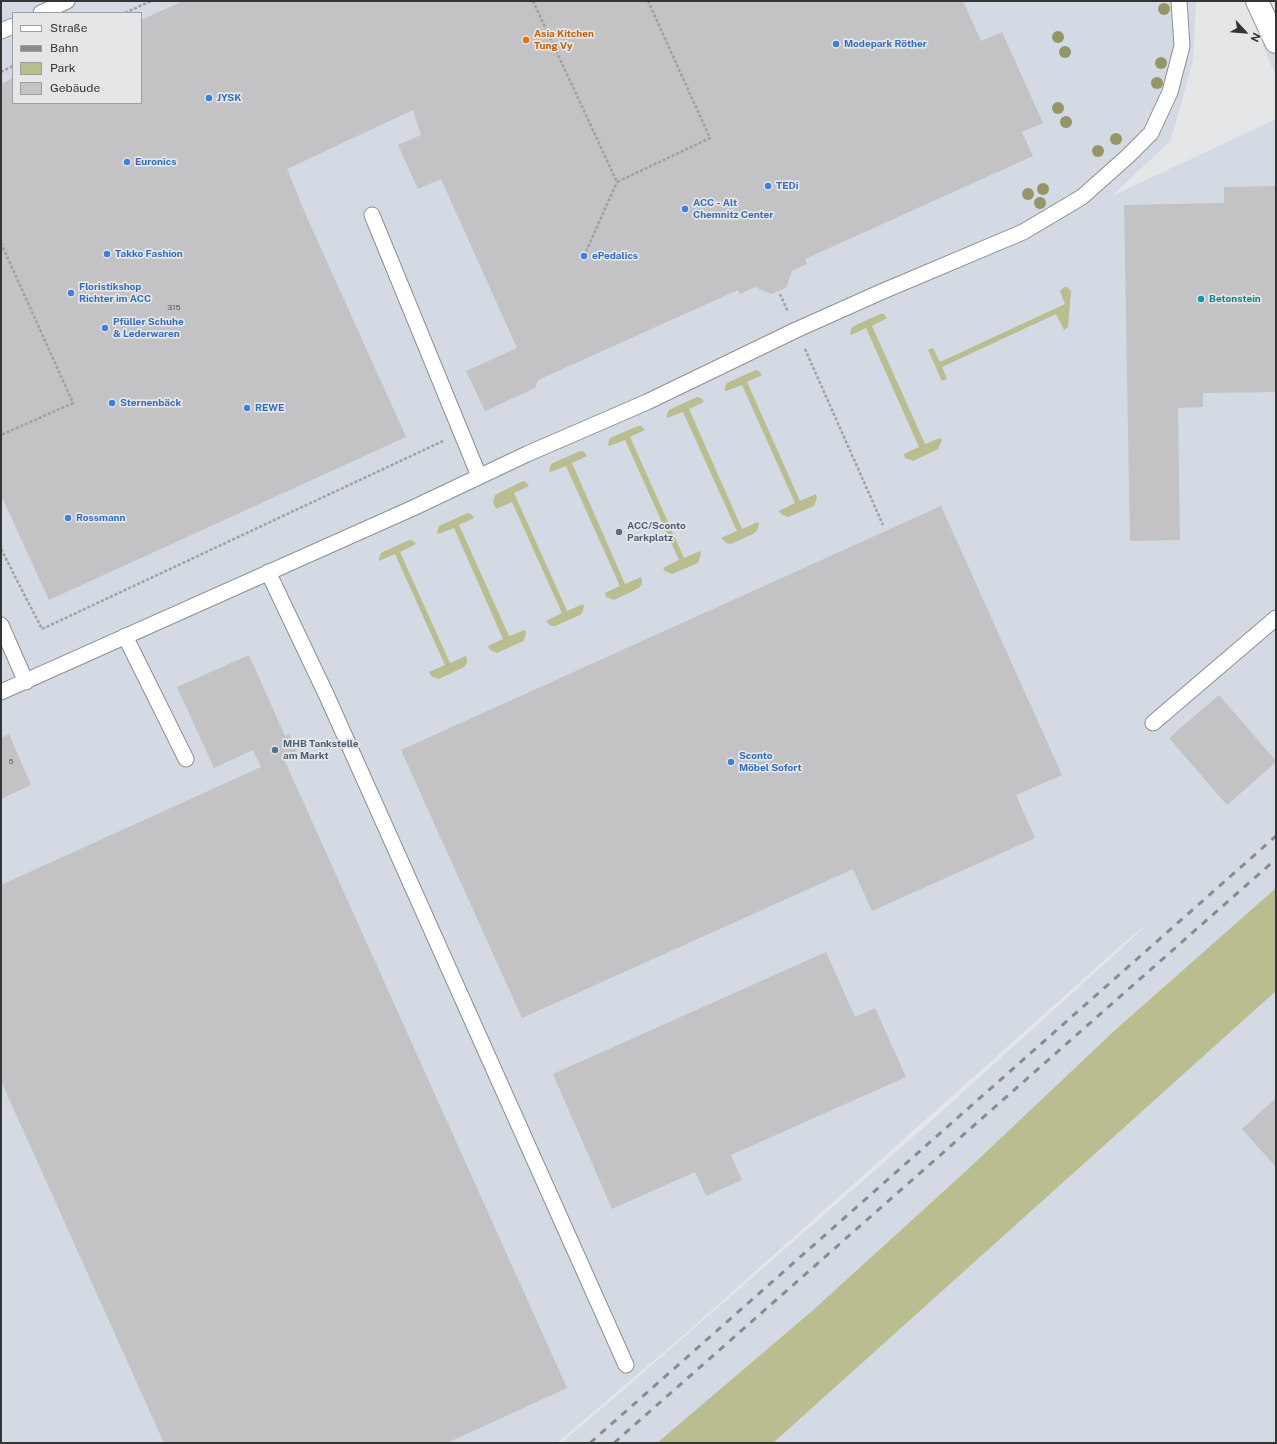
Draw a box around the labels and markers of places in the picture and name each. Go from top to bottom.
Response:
place label: Asia Kitchen Tung Vy [534,28,594,52]
marker: Asia Kitchen Tung Vy [521,35,531,45]
place label: Modepark Röther [844,38,927,50]
marker: Modepark Röther [831,39,841,49]
place label: JYSK [217,92,241,104]
marker: JYSK [204,93,214,103]
place label: Euronics [135,156,176,168]
marker: Euronics [122,157,132,167]
place label: TEDi [776,180,798,192]
marker: TEDi [763,181,773,191]
place label: ACC - Alt Chemnitz Center [693,197,773,220]
marker: ACC - Alt Chemnitz Center [680,204,690,214]
place label: Takko Fashion [115,248,183,260]
marker: Takko Fashion [102,249,112,259]
place label: ePedalics [592,250,638,262]
marker: ePedalics [579,251,589,261]
place label: Floristikshop Richter im ACC [79,281,151,304]
marker: Floristikshop Richter im ACC [66,288,76,298]
place label: Betonstein [1209,293,1261,305]
marker: Betonstein [1196,294,1206,304]
place label: Pfüller Schuhe & Lederwaren [113,316,184,340]
marker: Pfüller Schuhe & Lederwaren [100,323,110,333]
place label: Sternenbäck [120,397,181,409]
marker: Sternenbäck [107,398,117,408]
place label: REWE [255,402,284,414]
marker: REWE [242,403,252,413]
place label: Rossmann [76,512,125,524]
marker: Rossmann [63,513,73,523]
place label: ACC/Sconto Parkplatz [627,520,686,544]
marker: ACC/Sconto Parkplatz [614,527,624,537]
place label: MHB Tankstelle am Markt [283,738,359,762]
marker: MHB Tankstelle am Markt [270,745,280,755]
place label: Sconto Möbel Sofort [739,750,802,774]
marker: Sconto Möbel Sofort [726,757,736,767]

